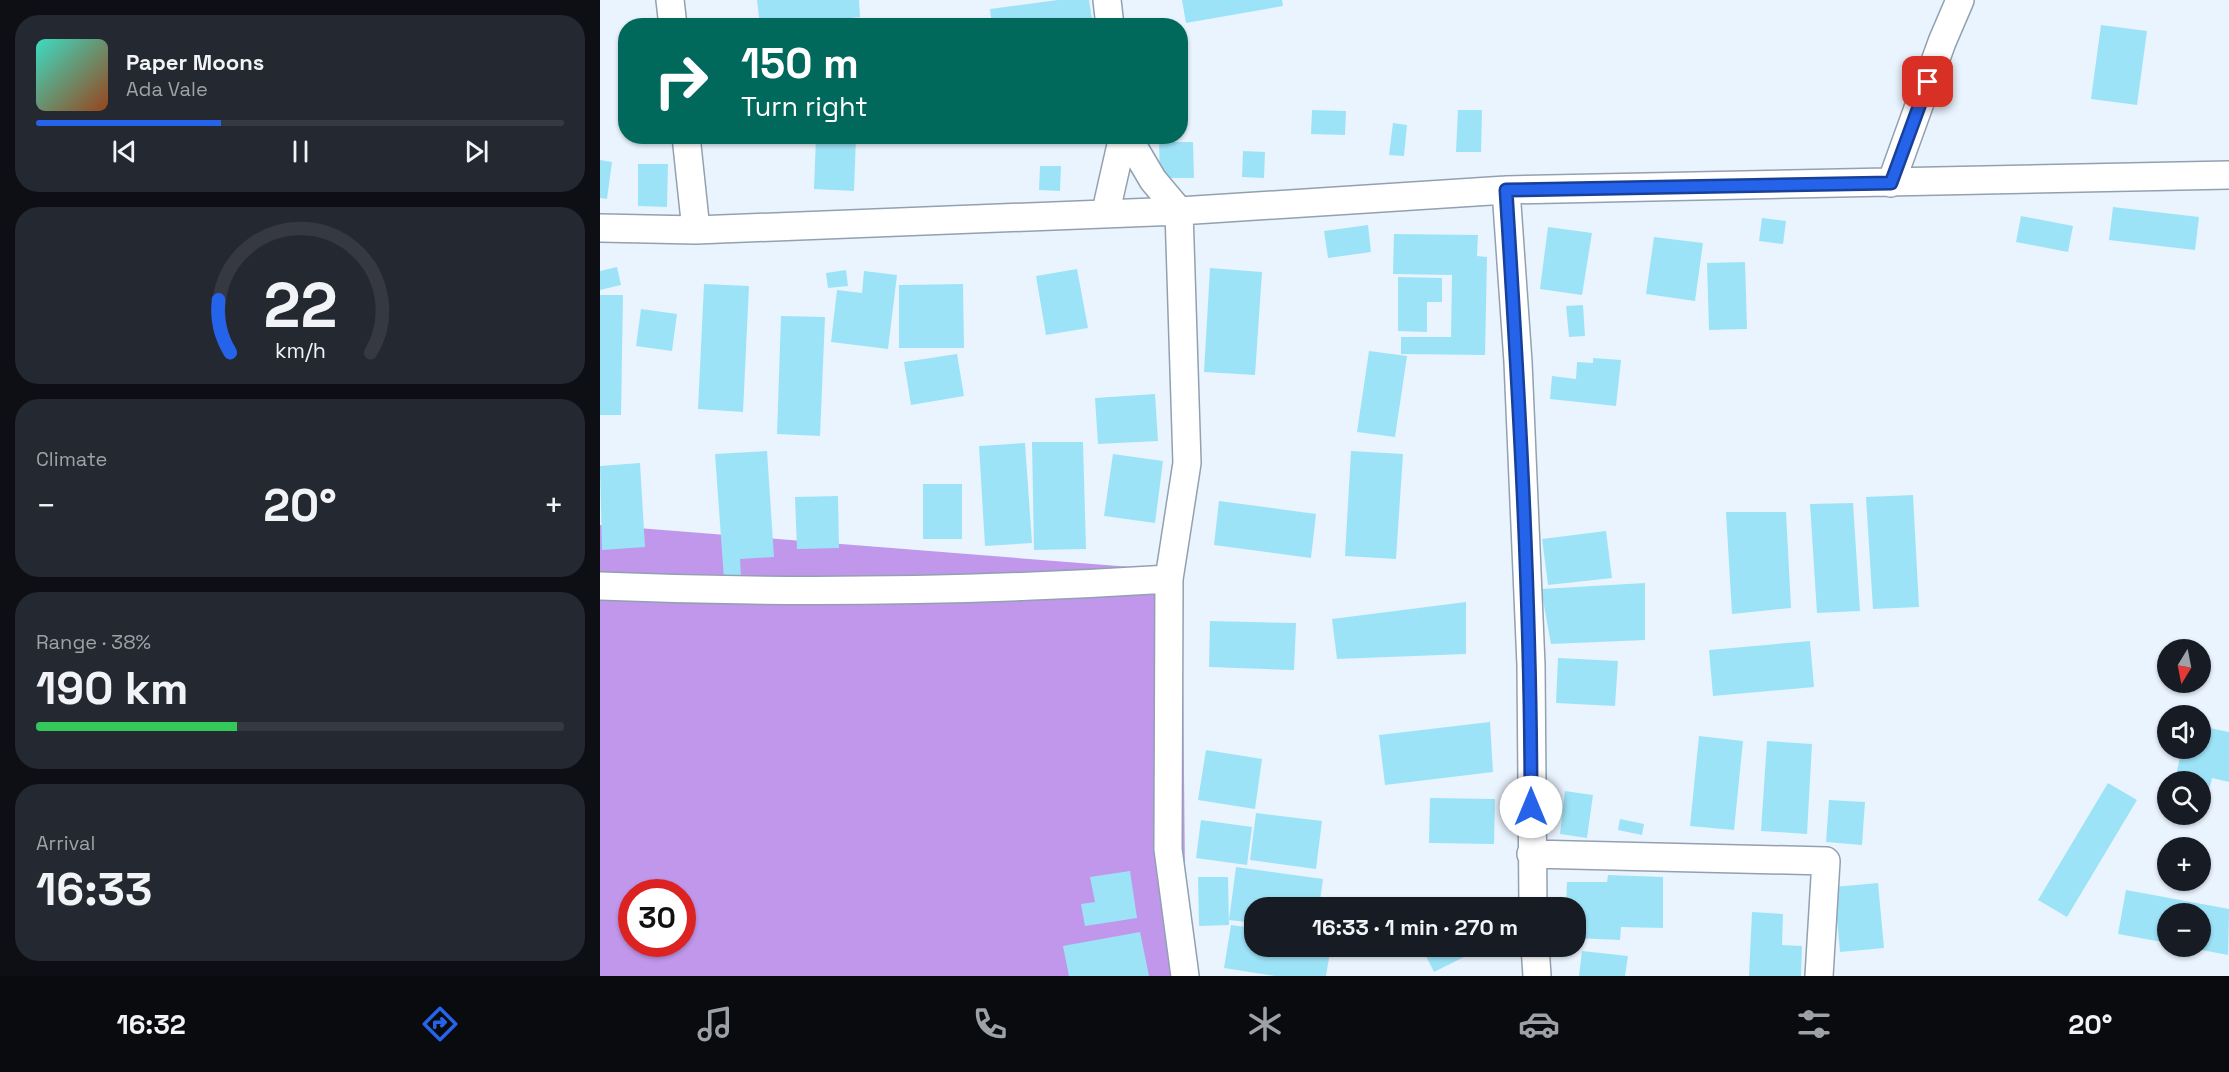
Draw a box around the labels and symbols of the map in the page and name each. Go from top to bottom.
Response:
pin [1902,56,1953,107]
north arrow [2157,639,2211,693]
position arrow [1499,775,1563,839]
speed limit sign: 30 [618,879,696,957]

